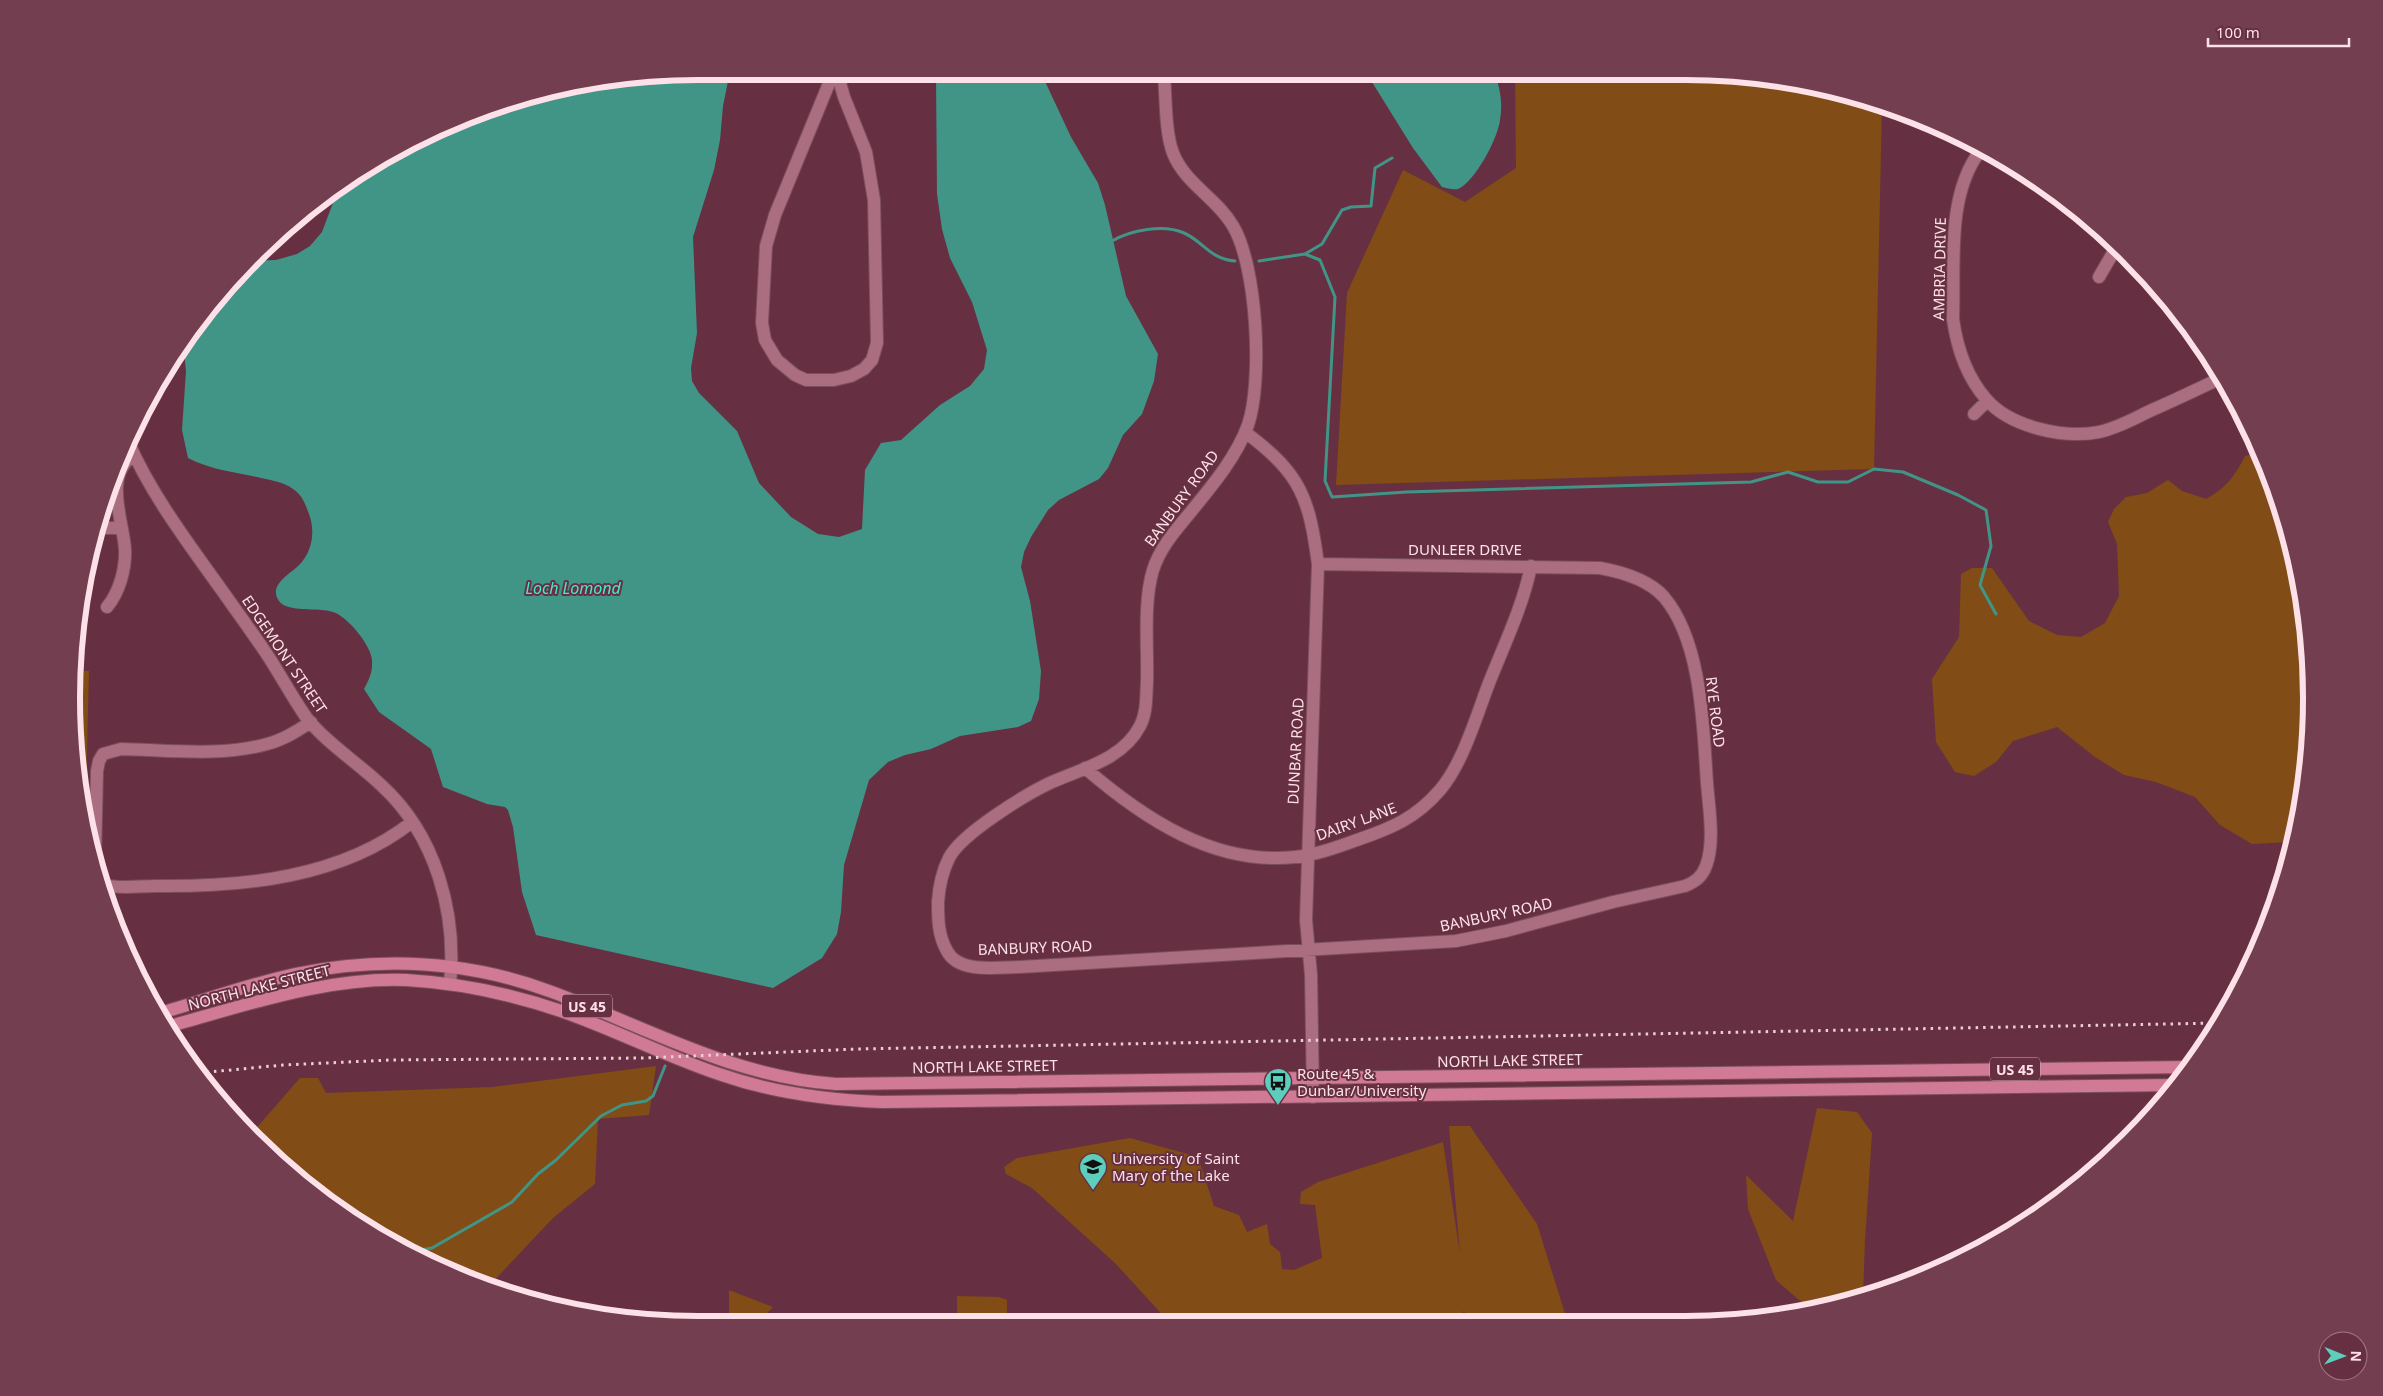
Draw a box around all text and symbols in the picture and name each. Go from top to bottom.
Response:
scale bar [2208,15,2349,47]
text: 100 m [2216,22,2260,42]
street label: AMBRIA DRIVE [1928,217,1950,321]
street label: BANBURY ROAD [1139,446,1223,550]
street label: DUNLEER DRIVE [1408,539,1522,559]
water label: Loch Lomond [525,577,621,599]
street label: EDGEMONT STREET [238,591,332,718]
street label: RYE ROAD [1702,675,1730,749]
street label: DUNBAR ROAD [1282,697,1308,805]
street label: DAIRY LANE [1313,797,1399,845]
street label: BANBURY ROAD [1438,892,1554,936]
street label: BANBURY ROAD [977,935,1093,959]
street label: NORTH LAKE STREET [186,960,333,1014]
road number: US 45 [562,994,612,1018]
street label: NORTH LAKE STREET [1437,1049,1584,1071]
street label: NORTH LAKE STREET [912,1055,1059,1077]
road number: US 45 [1990,1058,2040,1080]
place label: Route 45 & Dunbar/University [1297,1063,1427,1100]
bus stop icon: Route 45 & Dunbar/University [1263,1067,1293,1106]
place label: University of Saint Mary of the Lake [1112,1148,1240,1185]
school or university icon: University of Saint Mary of the Lake [1078,1152,1108,1191]
north arrow [2318,1331,2368,1381]
text: N [2347,1350,2366,1362]

